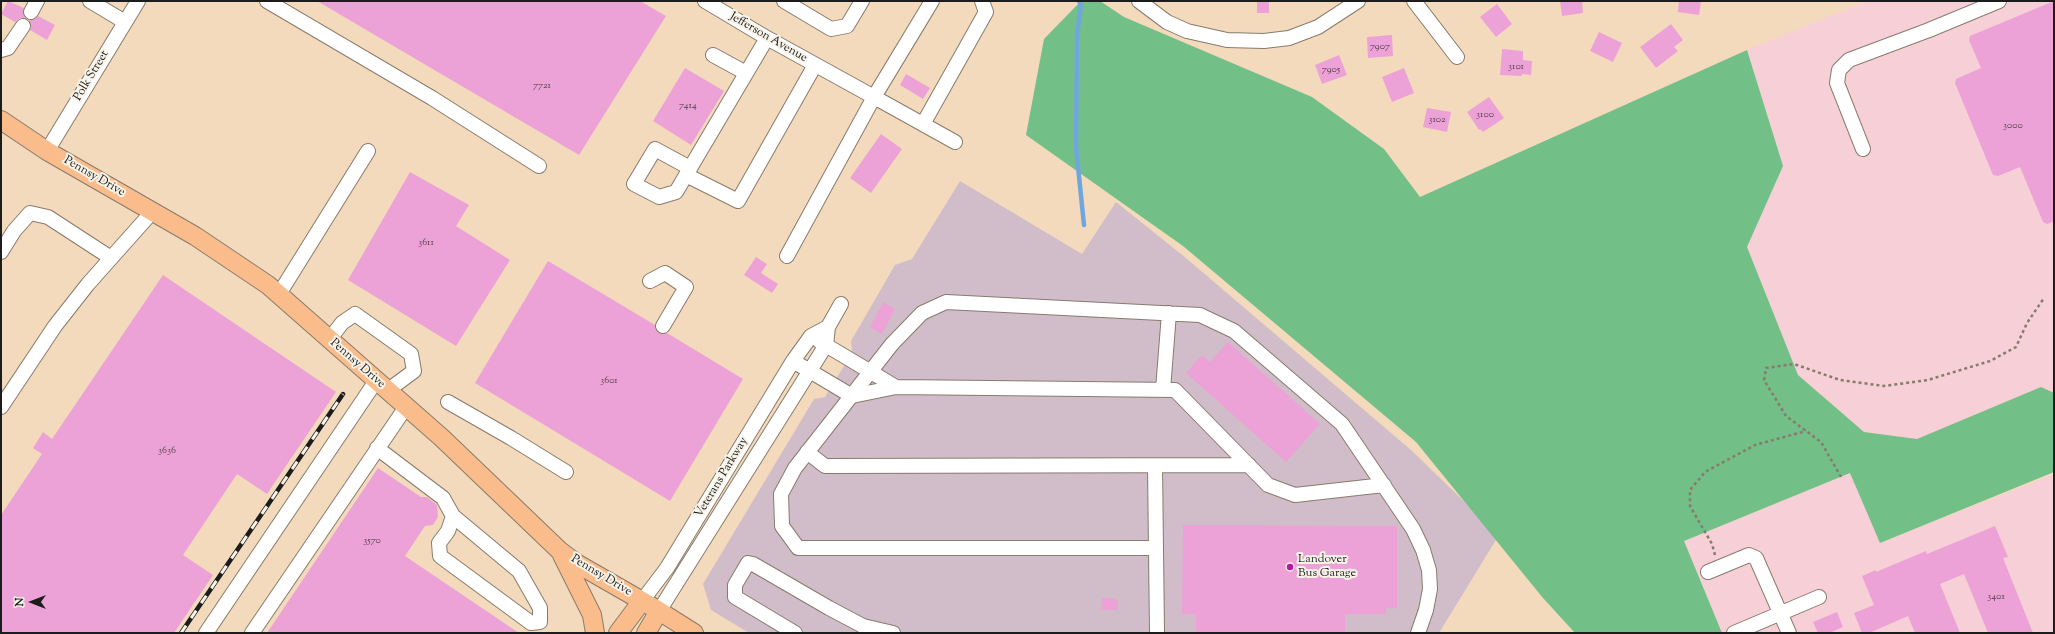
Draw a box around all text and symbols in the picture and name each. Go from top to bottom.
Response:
street label: Jefferson Avenue [727,10,809,66]
house number: 7907 [1370,41,1390,53]
street label: Polk Street [71,48,113,104]
house number: 3101 [1508,61,1524,73]
house number: 7905 [1322,64,1340,76]
house number: 7721 [533,80,551,92]
house number: 7414 [679,100,697,112]
house number: 3100 [1476,109,1494,121]
house number: 3102 [1428,114,1446,126]
house number: 3000 [2003,120,2023,132]
street label: Pennsy Drive [61,154,127,200]
house number: 3611 [418,237,434,249]
street label: Pennsy Drive [327,336,387,392]
house number: 3601 [600,375,618,387]
street label: Veterans Parkway [692,435,752,521]
house number: 3636 [158,445,176,457]
house number: 3570 [363,535,381,547]
street label: Pennsy Drive [568,552,634,600]
place label: Landover Bus Garage [1298,553,1356,581]
marker: Landover Bus Garage [1285,562,1295,572]
north arrow [12,582,52,622]
house number: 3401 [1987,591,2005,603]
text: N [12,598,28,606]

